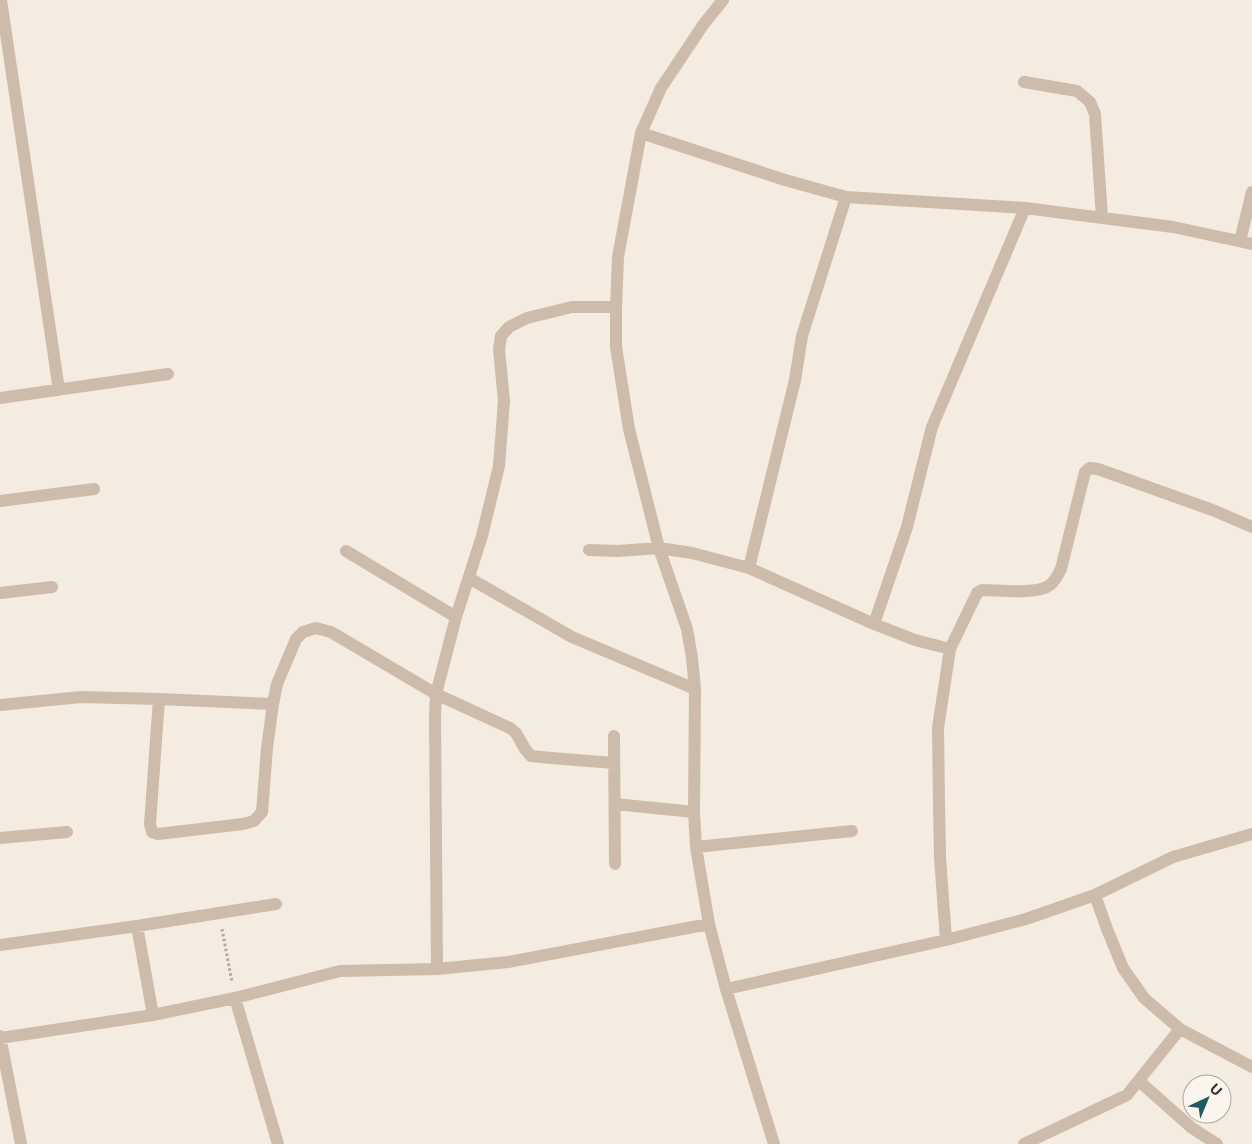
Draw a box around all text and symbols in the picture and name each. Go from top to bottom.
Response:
north arrow [1182,1074,1232,1124]
text: U [1207,1080,1226,1099]

